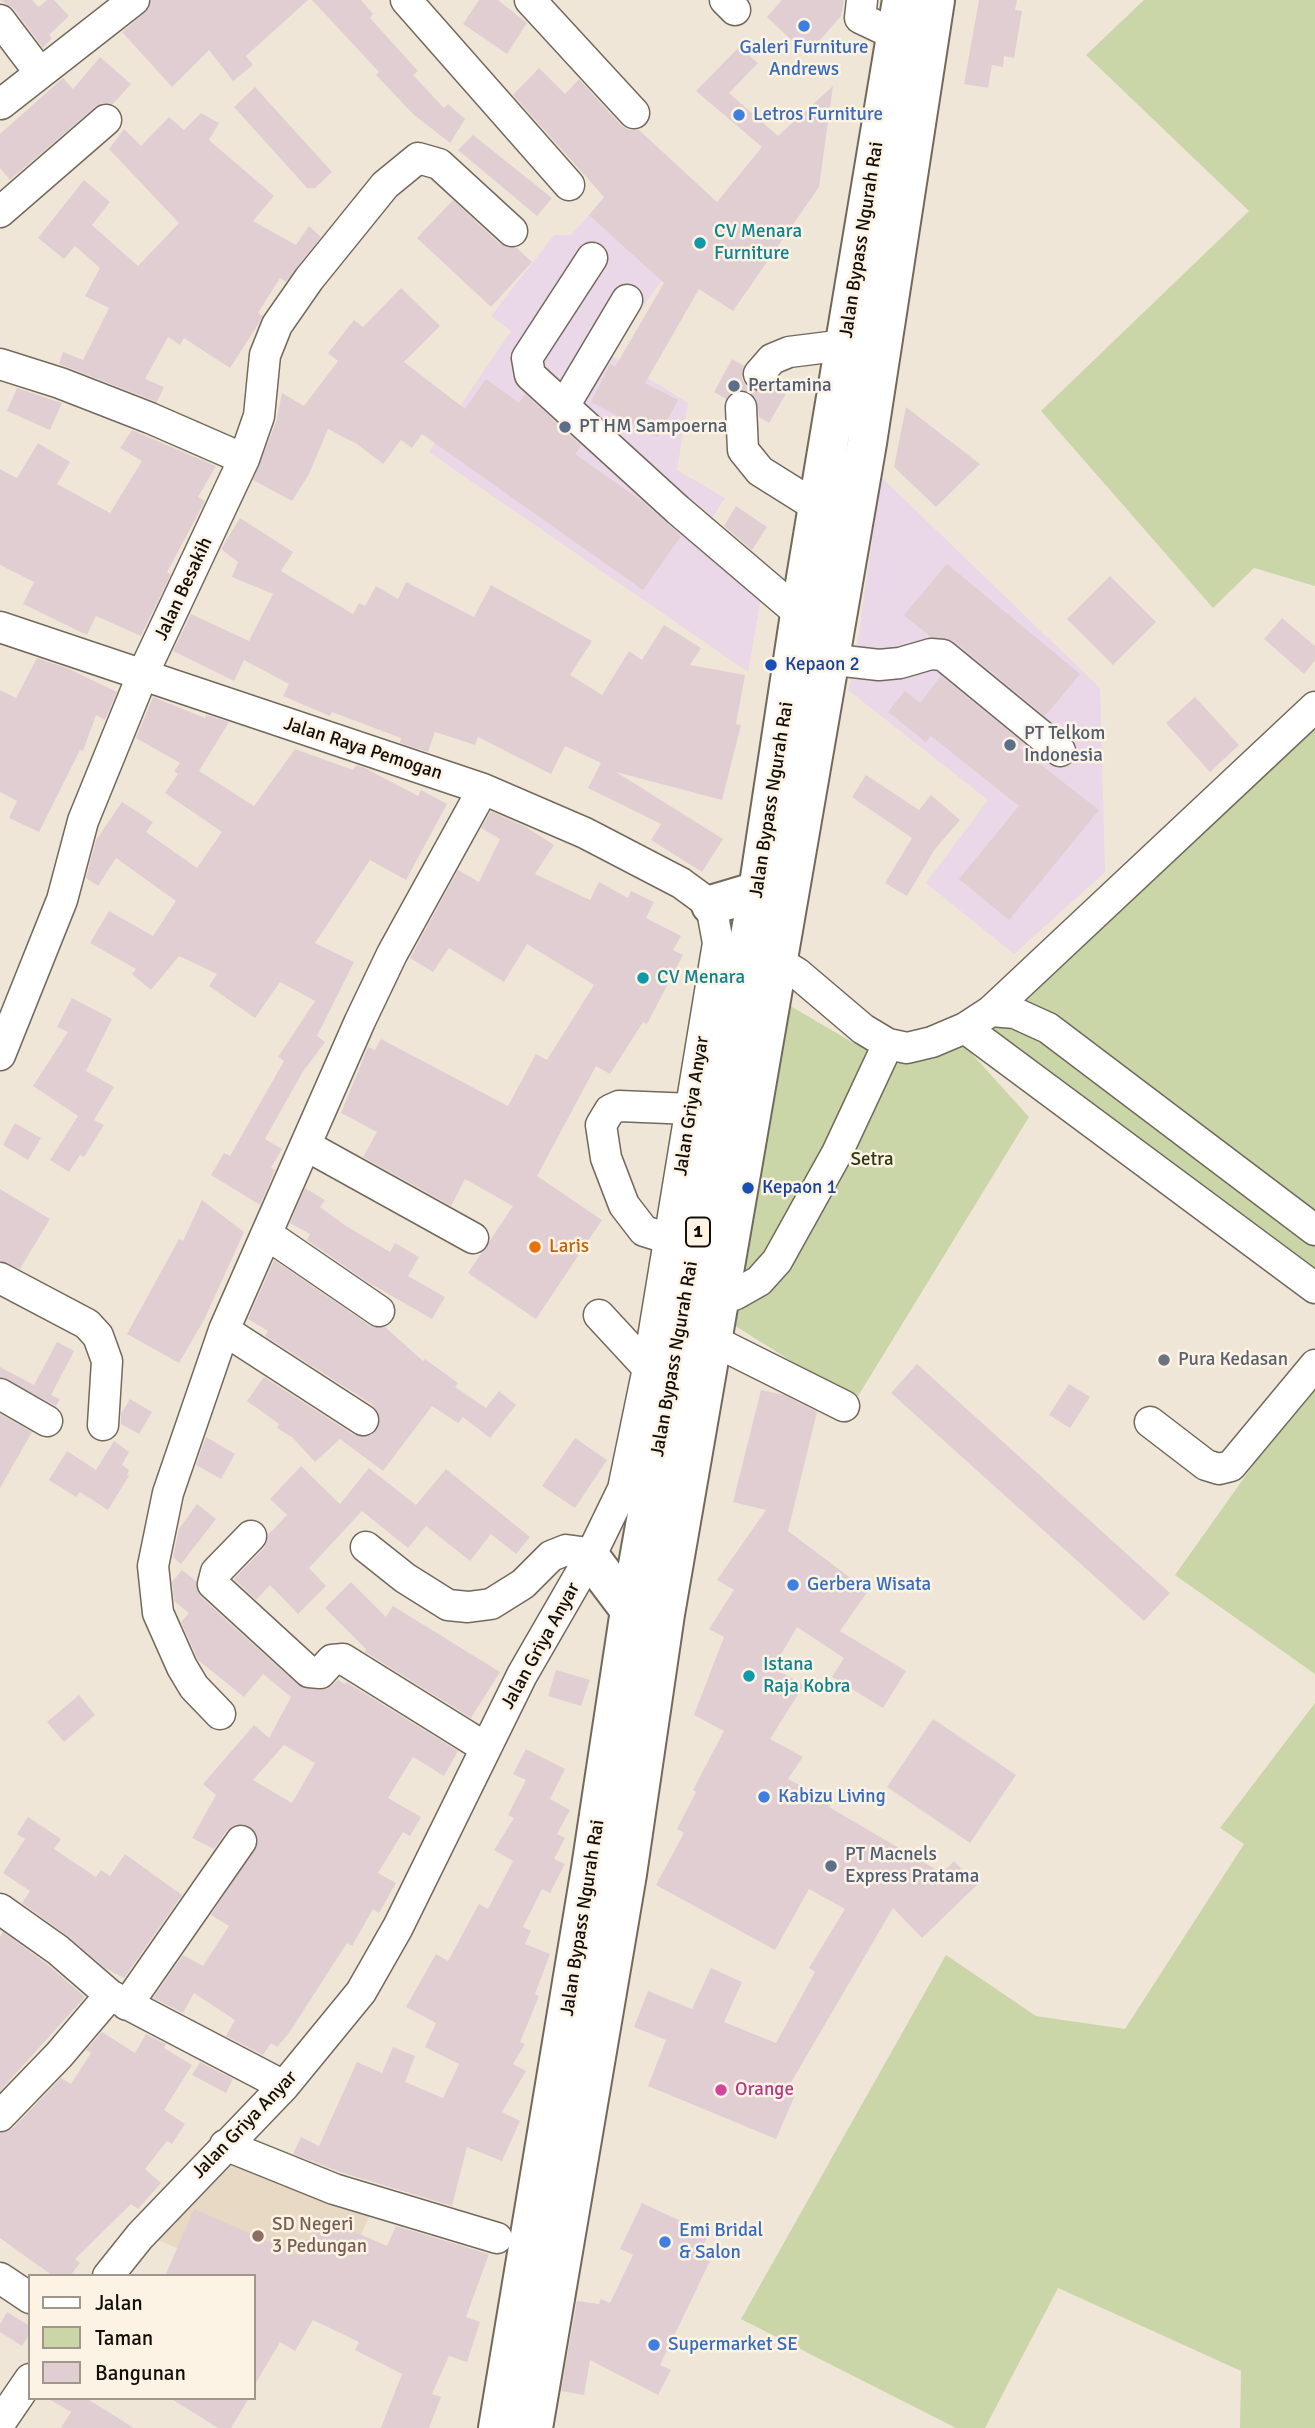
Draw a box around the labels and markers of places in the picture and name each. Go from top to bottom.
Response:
marker: Galeri Furniture Andrews [796,18,812,34]
place label: Galeri Furniture Andrews [740,37,868,81]
place label: Letros Furniture [753,104,883,126]
marker: Letros Furniture [731,107,747,123]
place label: CV Menara Furniture [714,221,802,265]
marker: CV Menara Furniture [692,235,708,251]
place label: Pertamina [748,375,832,397]
marker: Pertamina [726,378,742,394]
place label: PT HM Sampoerna [579,416,727,438]
marker: PT HM Sampoerna [557,419,573,435]
place label: Kepaon 2 [785,654,860,676]
marker: Kepaon 2 [763,657,779,673]
place label: PT Telkom Indonesia [1024,723,1105,767]
marker: PT Telkom Indonesia [1002,737,1018,753]
place label: CV Menara [657,967,745,989]
marker: CV Menara [635,970,651,986]
place label: Kepaon 1 [762,1177,837,1199]
marker: Kepaon 1 [740,1180,756,1196]
place label: Laris [549,1236,589,1258]
marker: Laris [527,1239,543,1255]
place label: Pura Kedasan [1178,1349,1288,1371]
marker: Pura Kedasan [1156,1352,1172,1368]
place label: Gerbera Wisata [807,1574,931,1596]
marker: Gerbera Wisata [785,1577,801,1593]
place label: Istana Raja Kobra [763,1654,850,1698]
marker: Istana Raja Kobra [741,1668,757,1684]
place label: Kabizu Living [778,1786,886,1808]
marker: Kabizu Living [756,1789,772,1805]
place label: PT Macnels Express Pratama [845,1844,979,1888]
marker: PT Macnels Express Pratama [823,1858,839,1874]
place label: Orange [735,2079,794,2101]
marker: Orange [713,2082,729,2098]
place label: SD Negeri 3 Pedungan [272,2214,367,2258]
place label: Emi Bridal & Salon [679,2220,763,2264]
marker: SD Negeri 3 Pedungan [250,2228,266,2244]
marker: Emi Bridal & Salon [657,2234,673,2250]
place label: Supermarket SE [668,2334,798,2356]
marker: Supermarket SE [646,2337,662,2353]

